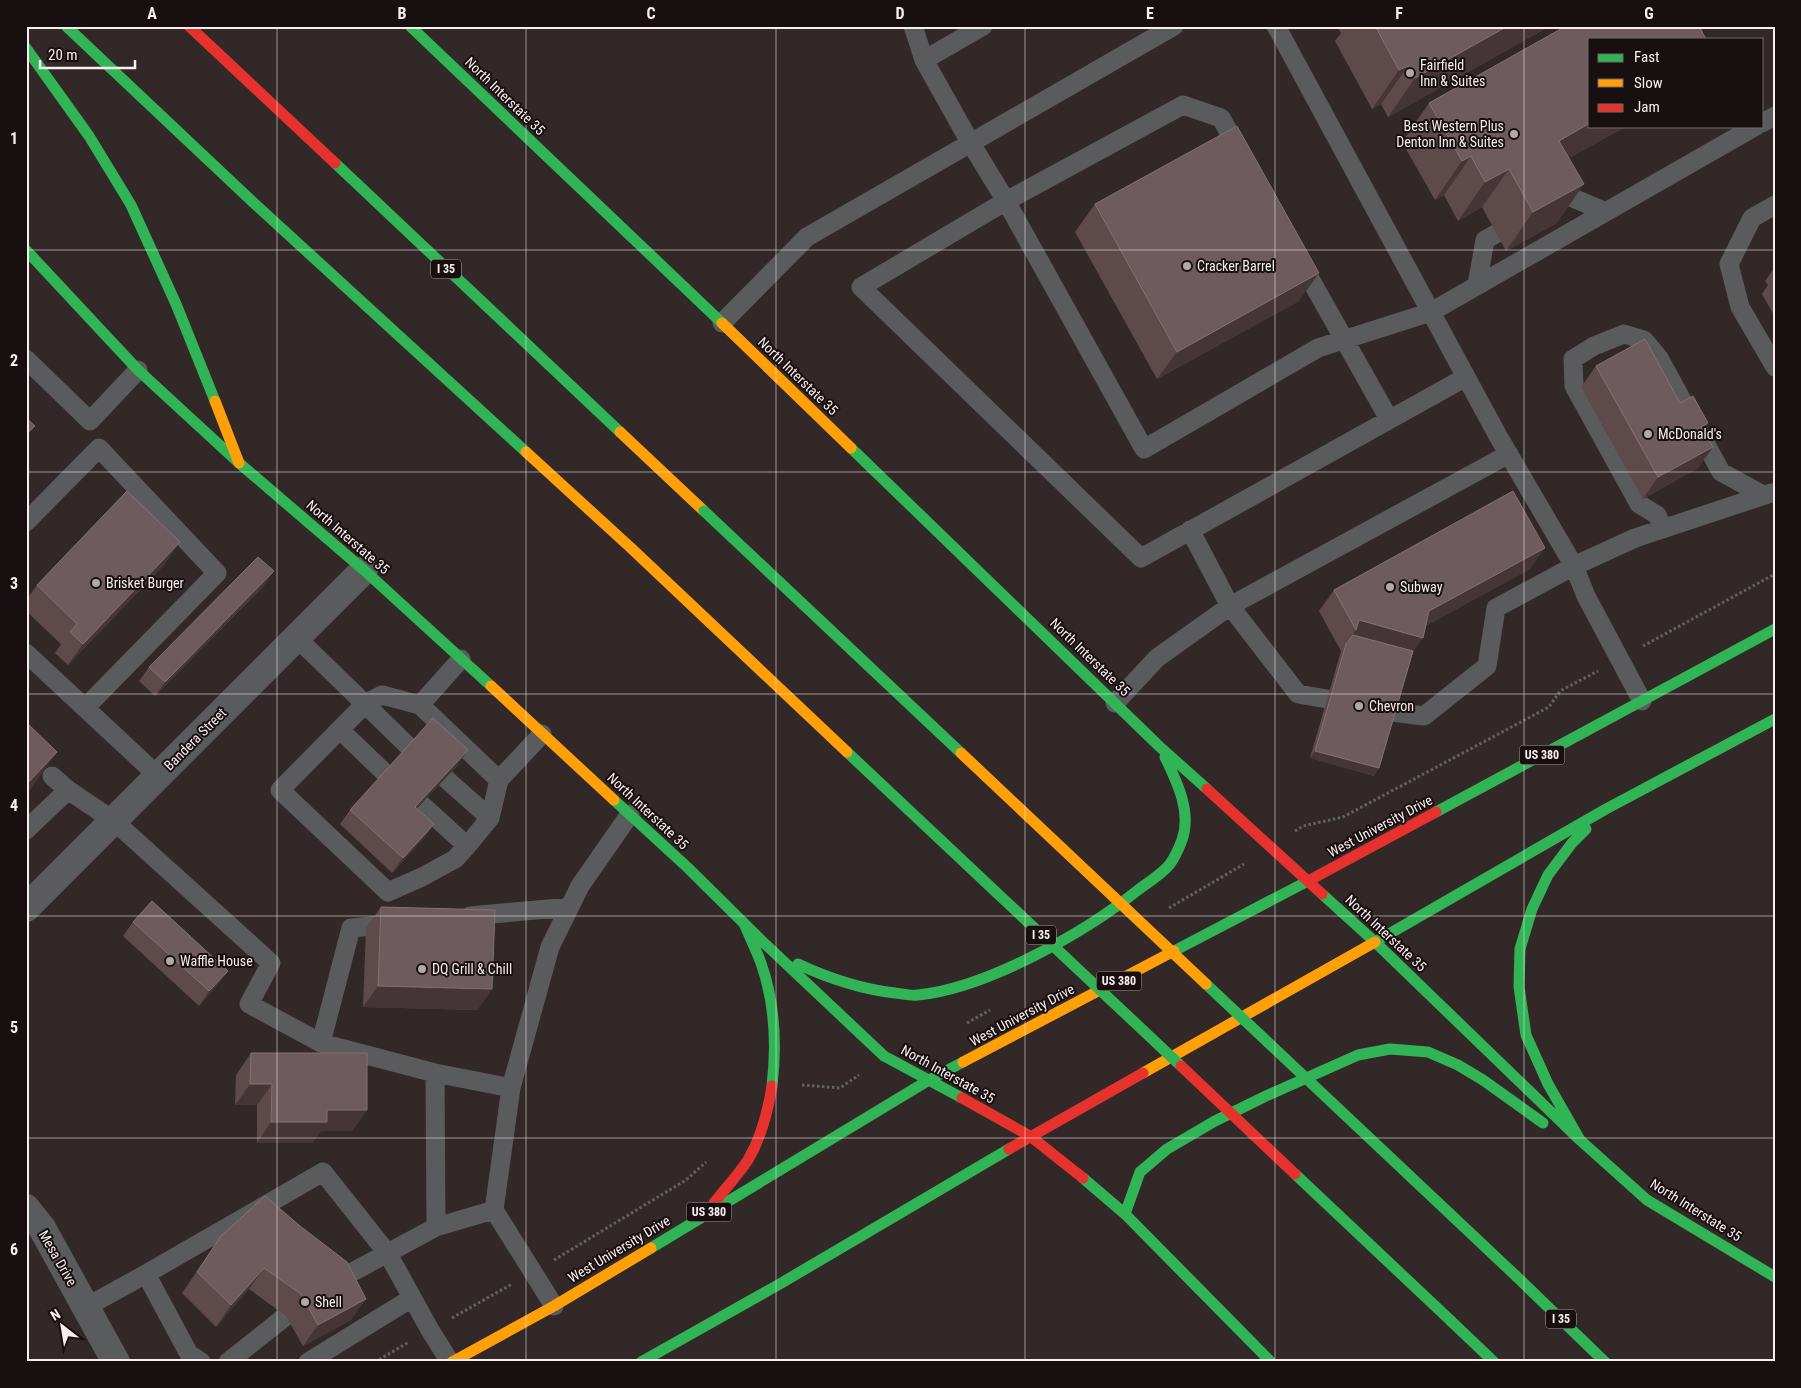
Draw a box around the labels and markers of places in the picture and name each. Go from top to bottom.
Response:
place label: Fairfield Inn & Suites [1420,57,1485,89]
marker: Fairfield Inn & Suites [1404,67,1416,79]
place label: Best Western Plus Denton Inn & Suites [1396,118,1504,150]
marker: Best Western Plus Denton Inn & Suites [1508,128,1520,140]
place label: Cracker Barrel [1197,258,1275,274]
marker: Cracker Barrel [1181,260,1193,272]
place label: McDonald's [1658,426,1722,442]
marker: McDonald's [1642,428,1654,440]
place label: Brisket Burger [106,575,184,591]
marker: Brisket Burger [90,577,102,589]
place label: Subway [1400,579,1443,595]
marker: Subway [1384,581,1396,593]
place label: Chevron [1369,698,1414,714]
marker: Chevron [1353,700,1365,712]
place label: Waffle House [180,953,253,969]
marker: Waffle House [164,955,176,967]
place label: DQ Grill & Chill [432,961,512,977]
marker: DQ Grill & Chill [416,963,428,975]
place label: Shell [315,1294,342,1310]
marker: Shell [299,1296,311,1308]

